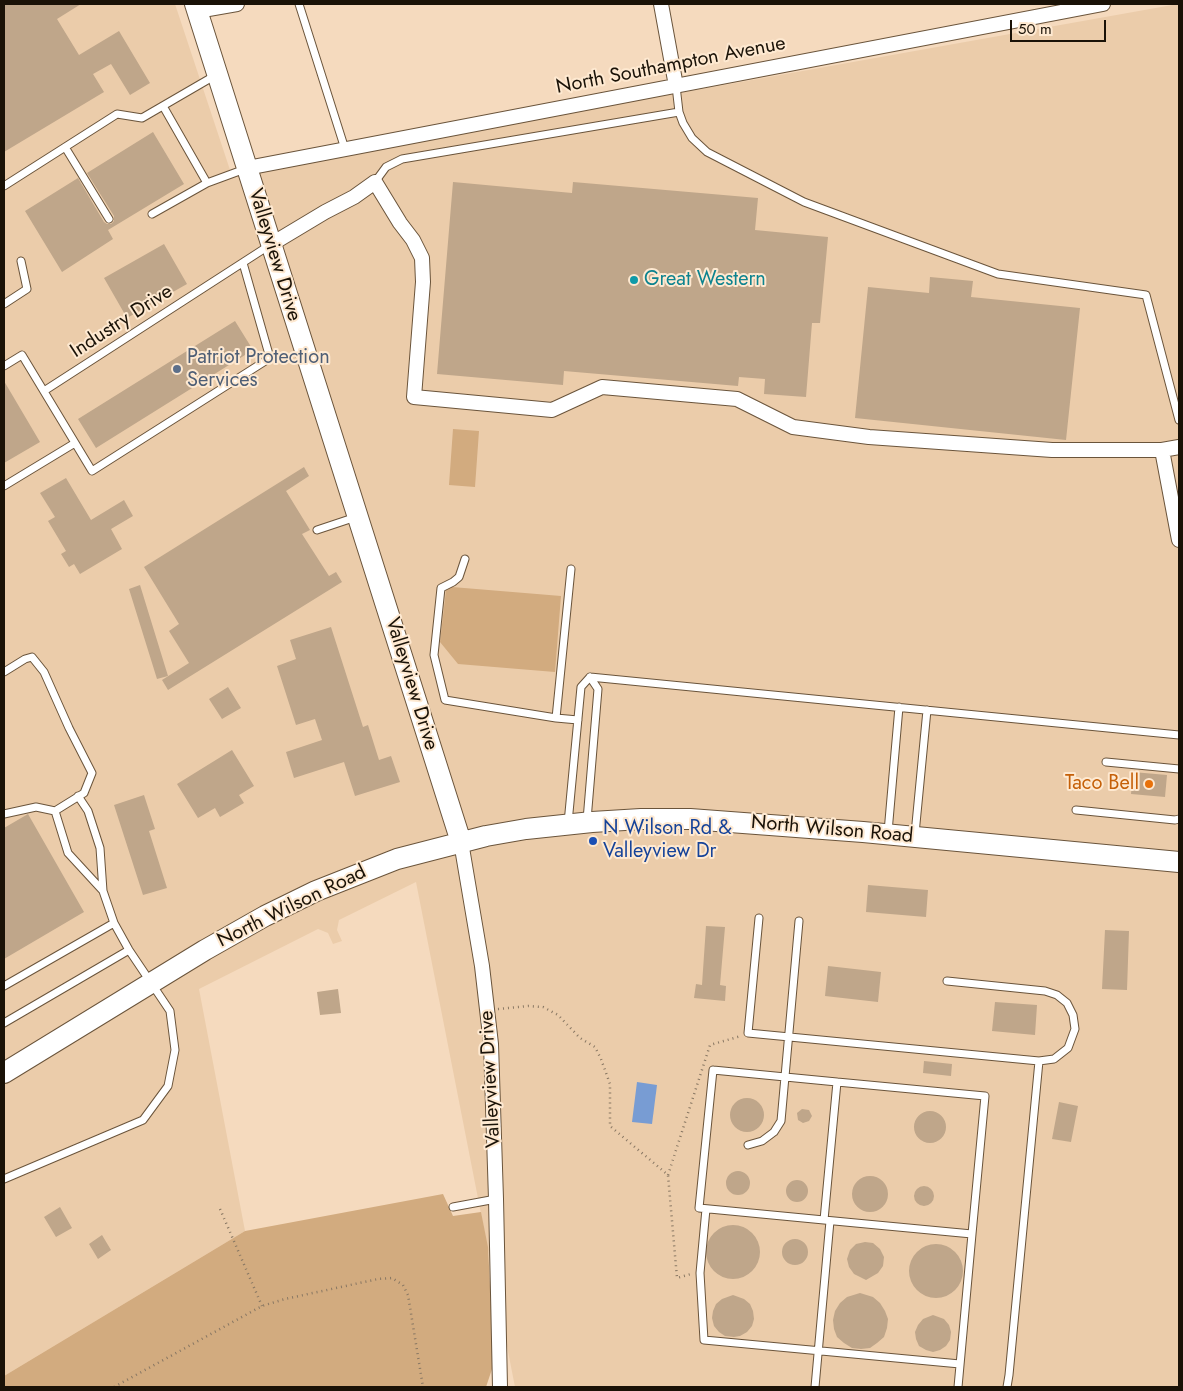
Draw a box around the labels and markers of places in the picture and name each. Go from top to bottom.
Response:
place label: Great Western [644,268,766,292]
marker: Great Western [628,274,640,286]
place label: Patriot Protection Services [187,346,330,393]
marker: Patriot Protection Services [171,363,183,375]
place label: Taco Bell [1065,772,1139,796]
marker: Taco Bell [1143,778,1155,790]
place label: N Wilson Rd & Valleyview Dr [603,817,732,864]
marker: N Wilson Rd & Valleyview Dr [587,835,599,847]

